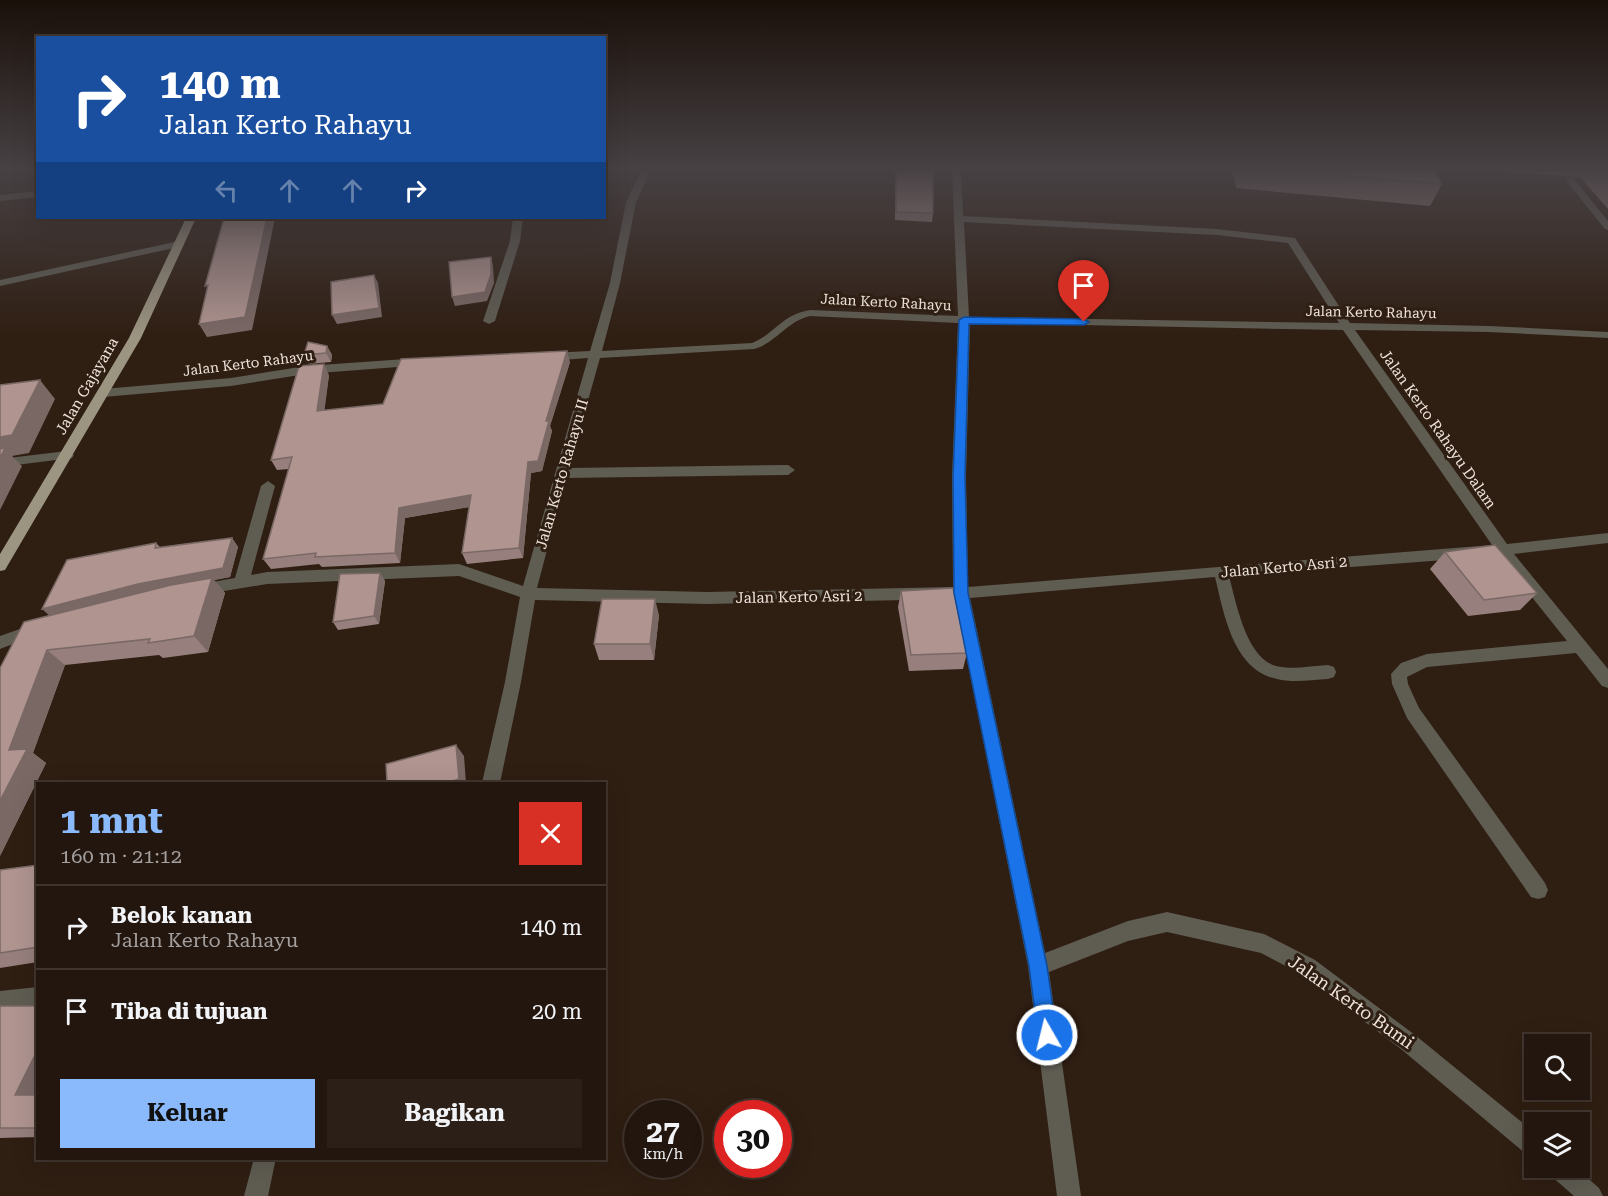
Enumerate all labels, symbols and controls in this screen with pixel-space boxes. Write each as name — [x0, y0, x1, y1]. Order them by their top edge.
text: 140 m — [159, 59, 281, 108]
icon: right — [60, 60, 138, 138]
text: Jalan Kerto Rahayu — [159, 109, 412, 141]
icon: left — [210, 174, 243, 207]
icon: ahead — [273, 174, 306, 207]
icon: ahead — [336, 174, 369, 207]
icon: right — [399, 174, 432, 207]
pin — [1058, 260, 1109, 322]
icon: arrive — [1067, 269, 1100, 302]
street label: Jalan Kerto Rahayu — [820, 291, 952, 313]
street label: Jalan Kerto Rahayu — [1305, 303, 1437, 321]
street label: Jalan Gajayana — [52, 334, 122, 438]
street label: Jalan Kerto Rahayu Dalam — [1376, 346, 1500, 512]
street label: Jalan Kerto Rahayu — [182, 347, 314, 379]
street label: Jalan Kerto Rahayu II — [532, 397, 592, 551]
street label: Jalan Kerto Asri 2 — [1220, 552, 1348, 582]
street label: Jalan Kerto Asri 2 — [735, 587, 863, 607]
text: 1 mnt — [60, 800, 163, 842]
button: close — [519, 802, 582, 865]
text: 160 m · 21:12 — [60, 844, 182, 868]
text: Belok kanan — [111, 903, 252, 928]
icon: right — [60, 911, 93, 944]
text: 140 m — [519, 915, 582, 940]
text: Jalan Kerto Rahayu — [111, 928, 298, 952]
street label: Jalan Kerto Bumi — [1284, 950, 1418, 1053]
icon: arrive — [60, 995, 93, 1028]
text: Tiba di tujuan — [111, 999, 267, 1024]
text: 20 m — [532, 999, 582, 1024]
position arrow — [1015, 1003, 1079, 1067]
map controls — [1524, 1034, 1590, 1178]
button: search — [1524, 1034, 1590, 1100]
button: Keluar — [60, 1079, 315, 1148]
button: Bagikan — [327, 1079, 582, 1148]
speed limit sign: 30 — [714, 1100, 792, 1178]
button: layers — [1524, 1112, 1590, 1178]
text: 27 — [646, 1114, 680, 1149]
text: km/h — [643, 1145, 683, 1163]

